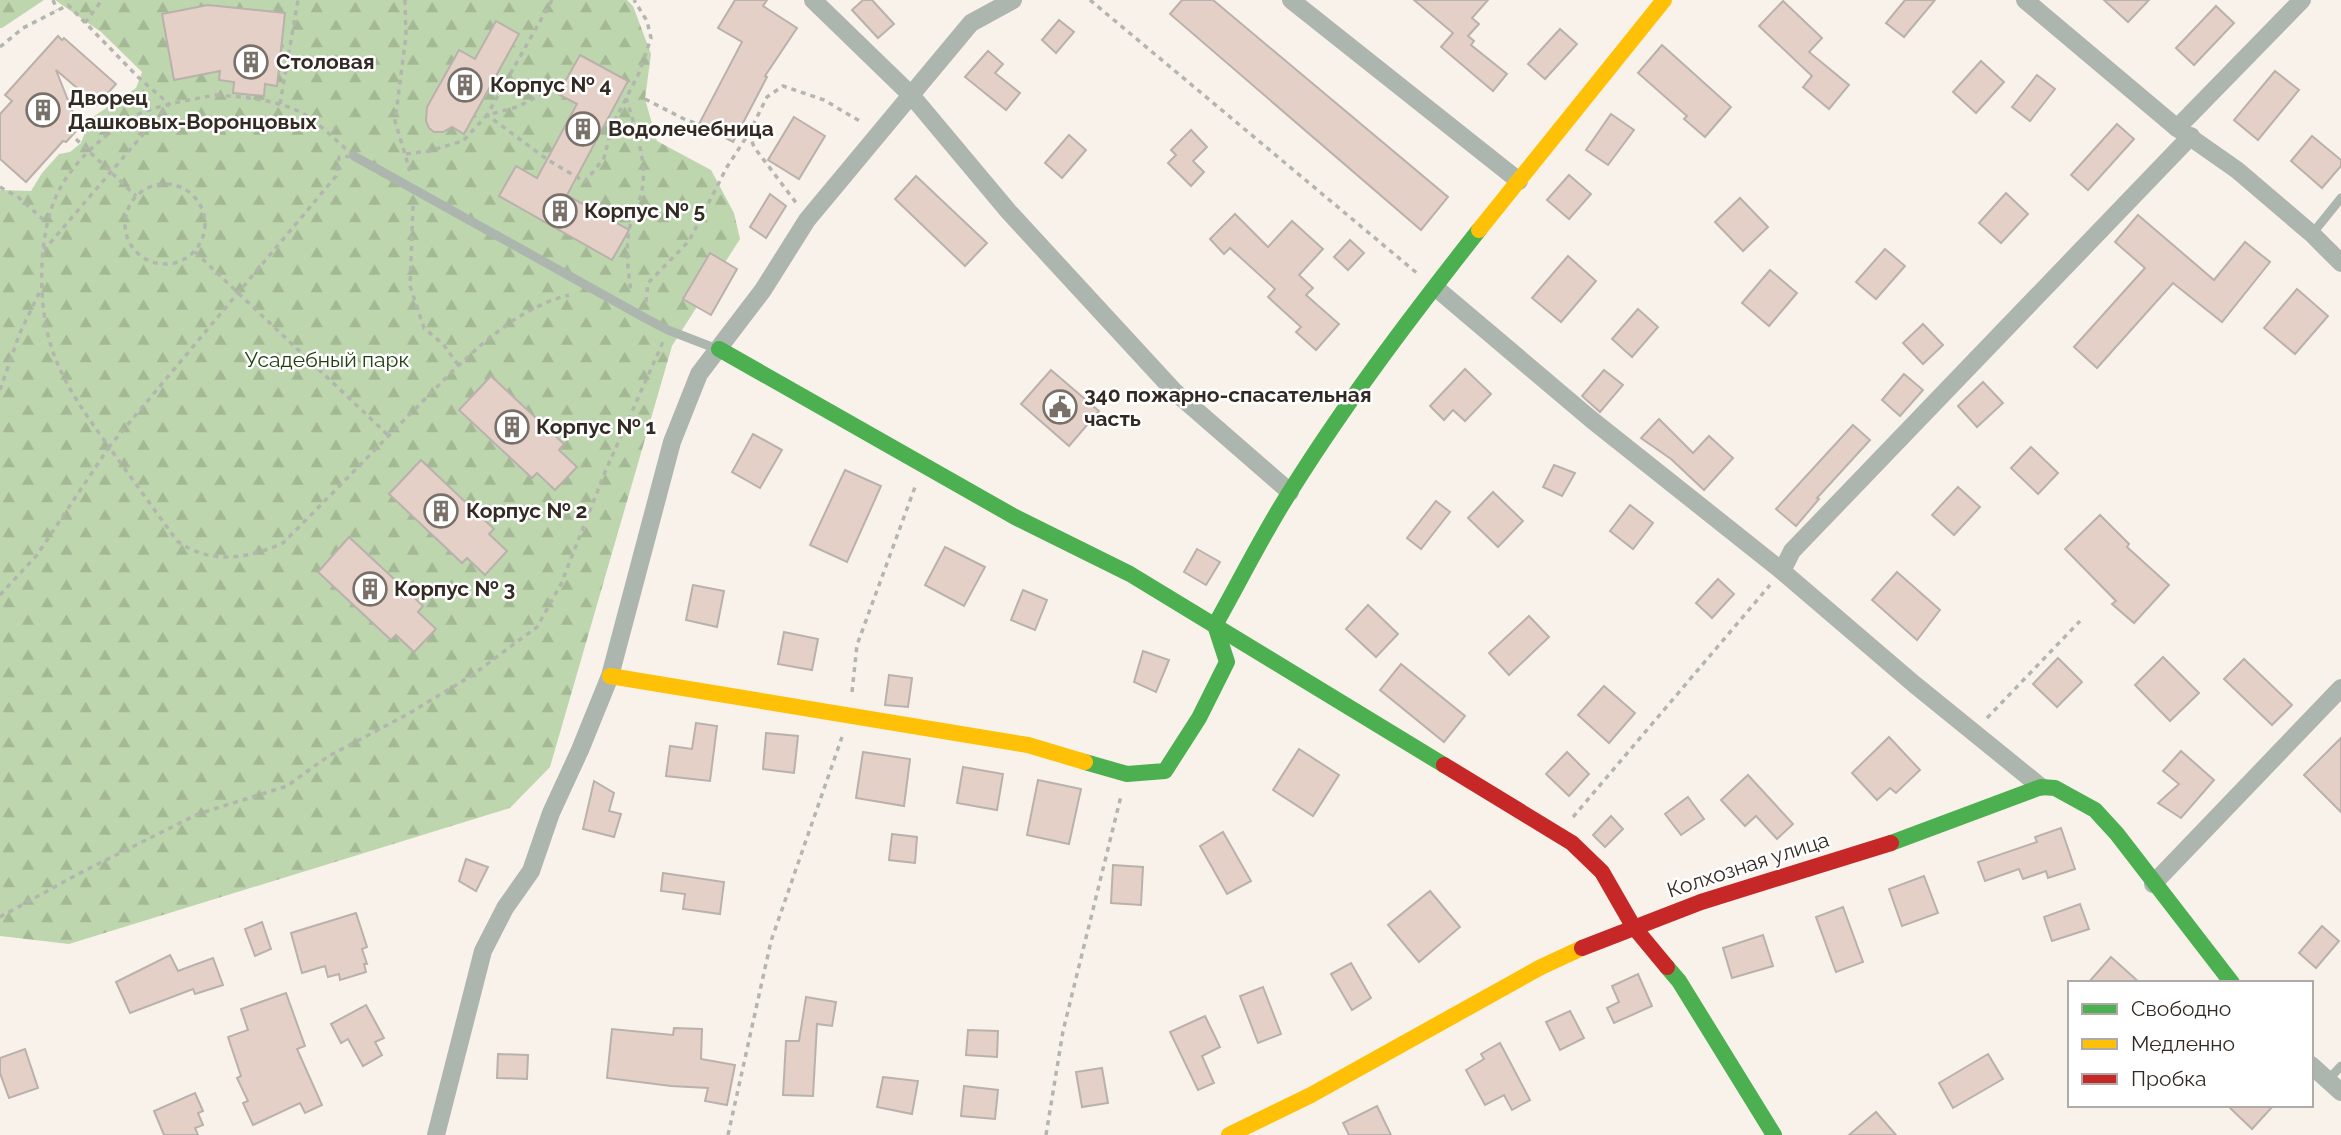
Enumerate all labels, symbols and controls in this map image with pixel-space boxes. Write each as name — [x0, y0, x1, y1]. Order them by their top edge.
building icon: Столовая — [232, 43, 270, 81]
place label: Столовая — [276, 49, 375, 74]
building icon: Корпус № 4 — [446, 66, 484, 104]
place label: Корпус № 4 — [490, 72, 612, 97]
place label: Дворец Дашковых-Воронцовых — [68, 85, 317, 134]
building icon: Дворец Дашковых-Воронцовых — [24, 91, 62, 129]
building icon: Водолечебница — [564, 110, 602, 148]
place label: Водолечебница — [608, 116, 774, 141]
building icon: Корпус № 5 — [541, 192, 579, 230]
place label: Корпус № 5 — [584, 198, 705, 223]
park label: Усадебный парк — [245, 347, 409, 372]
place label: 340 пожарно-спасательная часть — [1084, 382, 1372, 431]
public building icon: 340 пожарно-спасательная часть — [1041, 388, 1079, 426]
building icon: Корпус № 1 — [493, 408, 531, 446]
place label: Корпус № 1 — [536, 414, 656, 439]
building icon: Корпус № 2 — [422, 492, 460, 530]
place label: Корпус № 2 — [466, 498, 587, 523]
building icon: Корпус № 3 — [351, 570, 389, 608]
place label: Корпус № 3 — [394, 576, 515, 601]
street label: Колхозная улица — [1664, 827, 1832, 902]
legend — [2068, 981, 2313, 1107]
text: Свободно — [2131, 996, 2231, 1021]
text: Медленно — [2131, 1031, 2235, 1056]
text: Пробка — [2131, 1066, 2207, 1091]

